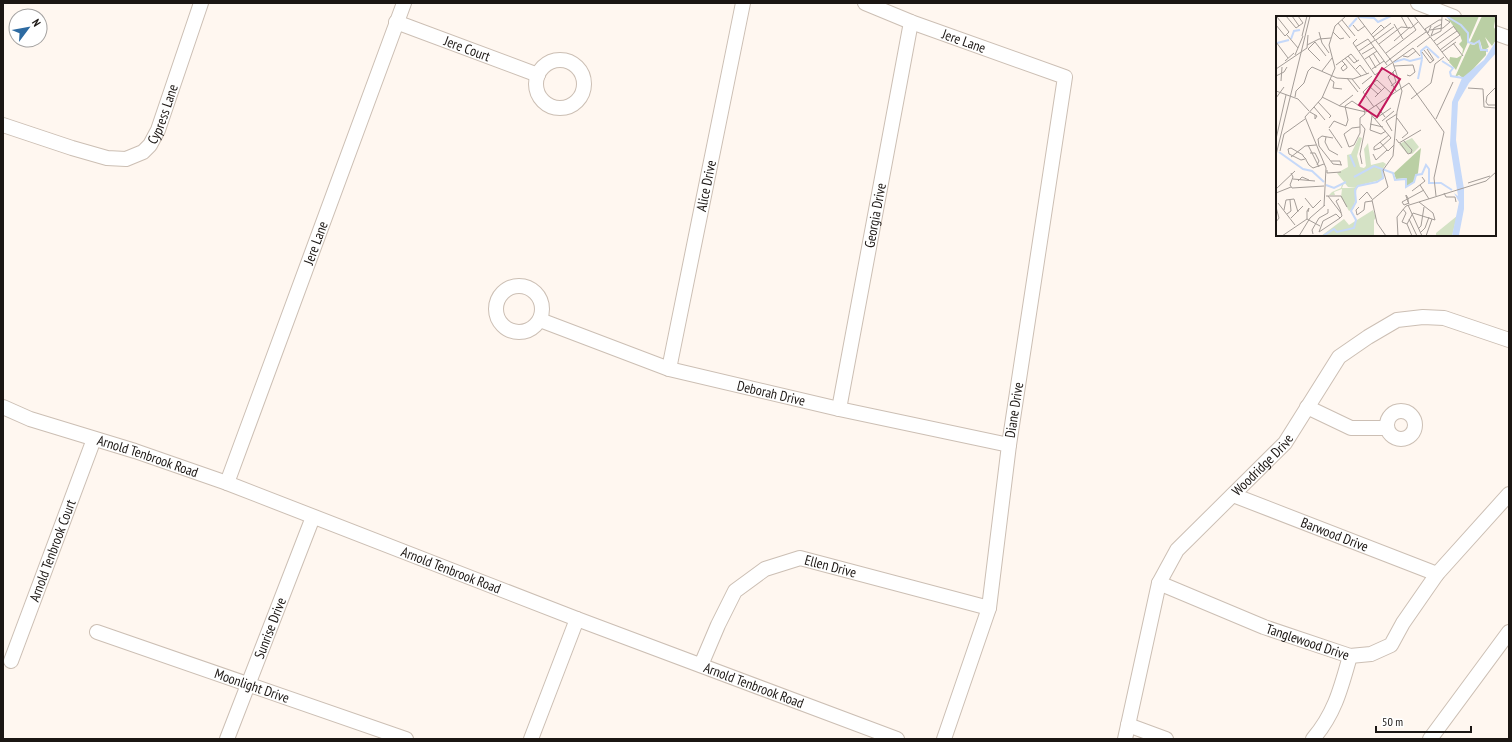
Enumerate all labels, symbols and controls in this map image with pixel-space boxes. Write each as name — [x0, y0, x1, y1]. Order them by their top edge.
north arrow — [8, 8, 48, 48]
text: N — [29, 16, 44, 29]
inset map — [1276, 16, 1496, 236]
street label: Jere Lane — [939, 25, 988, 57]
street label: Jere Court — [441, 31, 493, 65]
street label: Cypress Lane — [143, 82, 182, 147]
street label: Alice Drive — [692, 158, 720, 213]
street label: Georgia Drive — [860, 181, 890, 249]
street label: Jere Lane — [299, 218, 332, 268]
street label: Deborah Drive — [735, 376, 807, 410]
street label: Diane Drive — [1001, 381, 1027, 439]
street label: Arnold Tenbrook Road — [95, 431, 201, 481]
street label: Woodridge Drive — [1228, 431, 1297, 500]
street label: Arnold Tenbrook Court — [25, 497, 80, 604]
street label: Barwood Drive — [1298, 513, 1371, 556]
street label: Arnold Tenbrook Road — [399, 543, 503, 598]
street label: Ellen Drive — [803, 551, 859, 582]
street label: Sunrise Drive — [250, 595, 290, 661]
street label: Tanglewood Drive — [1264, 619, 1352, 664]
street label: Arnold Tenbrook Road — [701, 658, 806, 712]
street label: Moonlight Drive — [212, 664, 292, 707]
scale bar — [1376, 708, 1471, 734]
text: 50 m — [1382, 714, 1403, 729]

